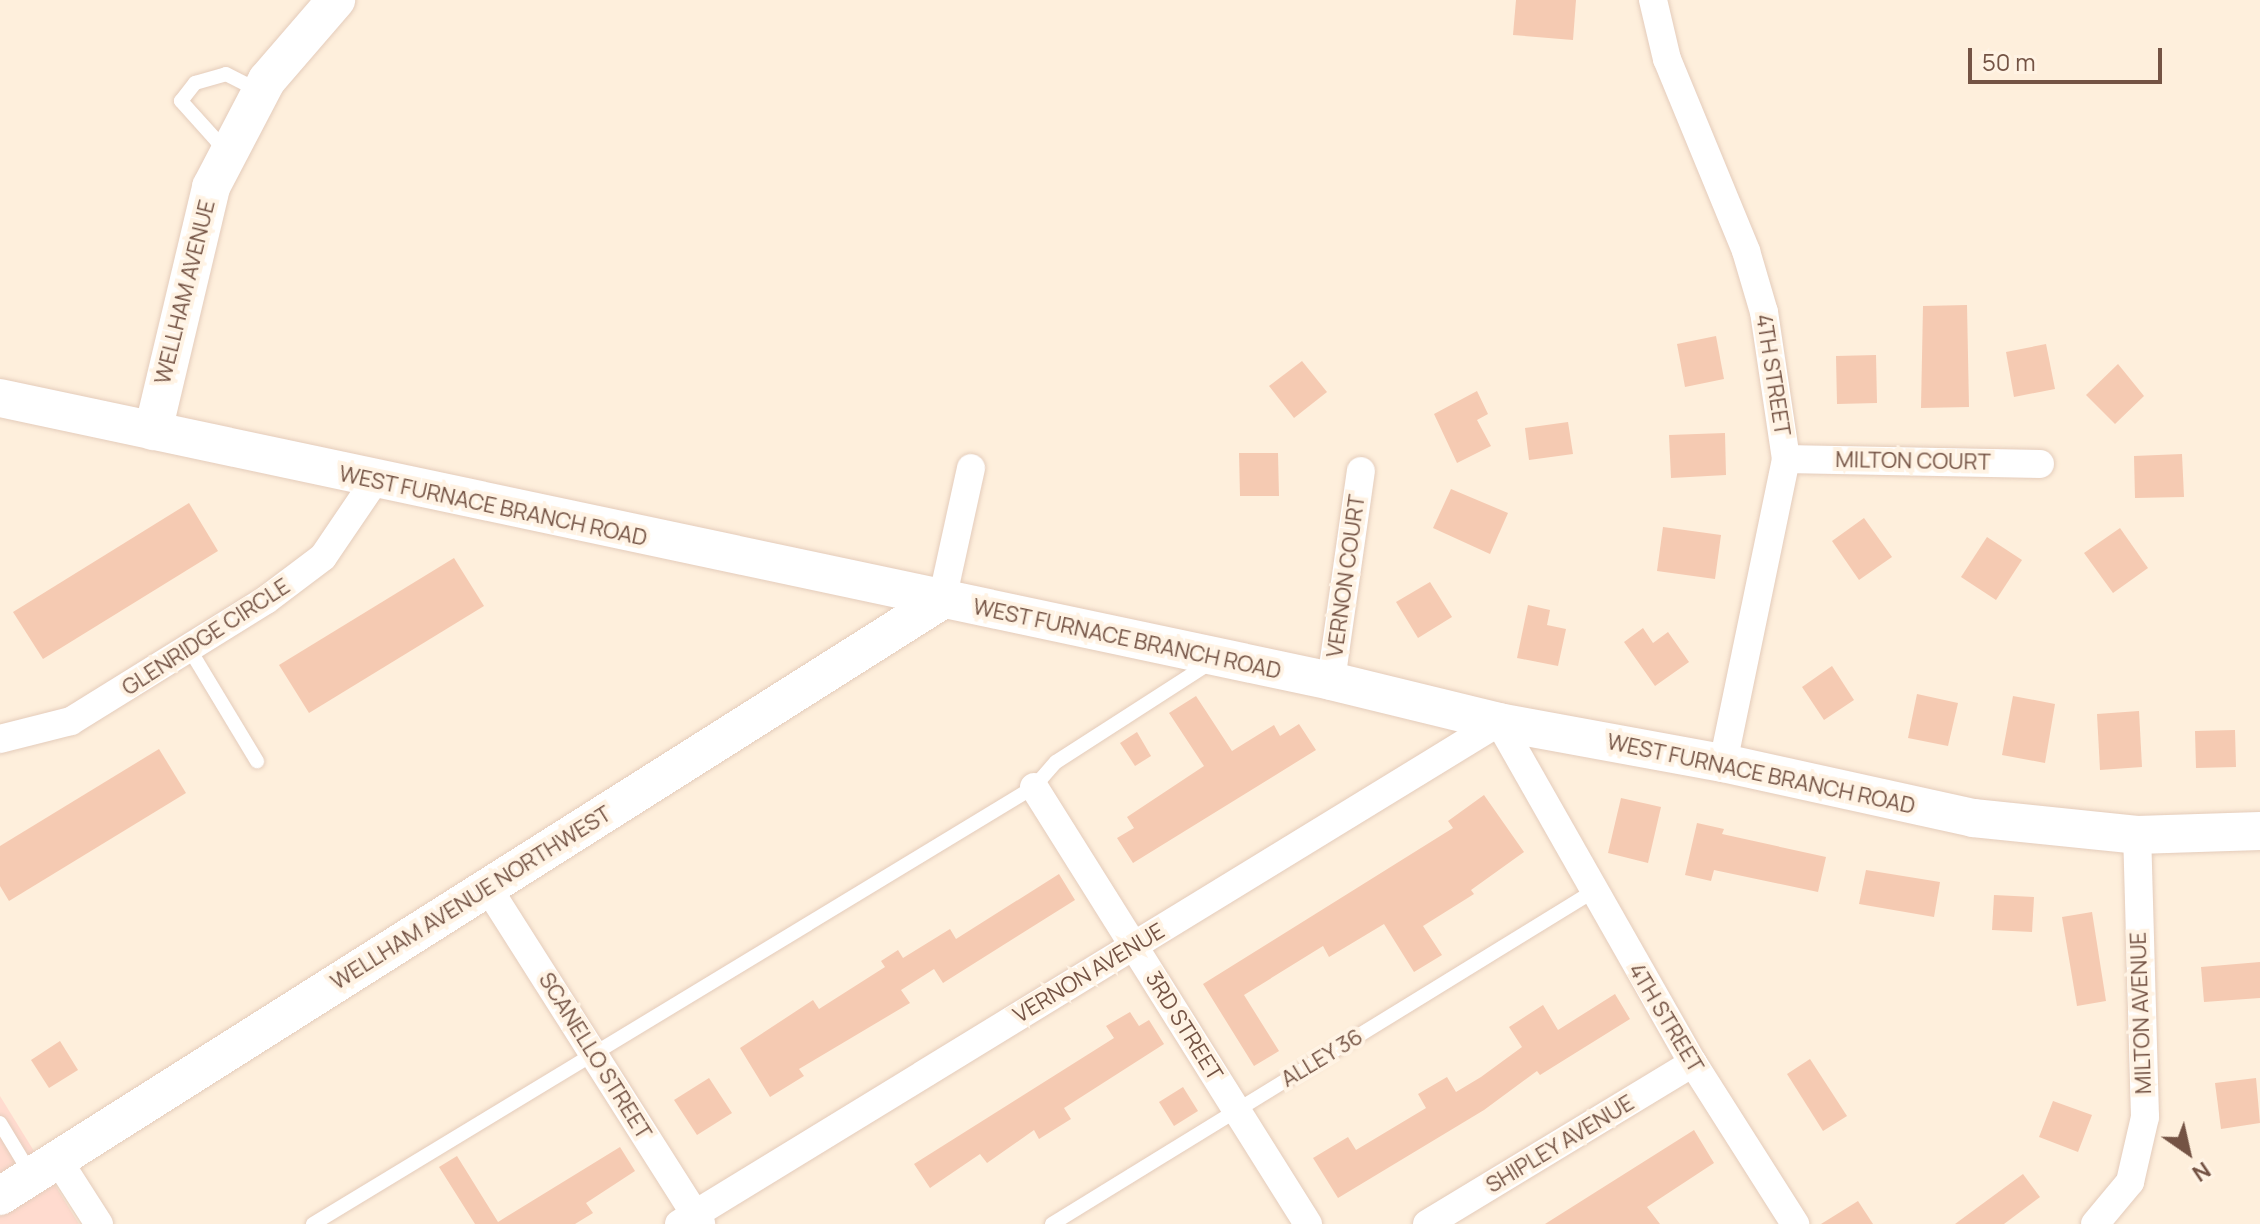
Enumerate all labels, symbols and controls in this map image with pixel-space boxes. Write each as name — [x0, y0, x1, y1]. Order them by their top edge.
scale bar — [1972, 32, 2166, 82]
text: 50 m — [1982, 45, 2036, 78]
street label: WELLHAM AVENUE — [149, 197, 221, 387]
street label: 4TH STREET — [1750, 312, 1796, 438]
street label: MILTON COURT — [1835, 446, 1991, 476]
street label: WEST FURNACE BRANCH ROAD — [336, 460, 650, 552]
street label: VERNON COURT — [1322, 493, 1370, 659]
street label: GLENRIDGE CIRCLE — [117, 573, 295, 701]
street label: WEST FURNACE BRANCH ROAD — [970, 593, 1284, 685]
street label: WEST FURNACE BRANCH ROAD — [1604, 728, 1918, 820]
street label: WELLHAM AVENUE NORTHWEST — [326, 801, 616, 995]
street label: VERNON AVENUE — [1009, 918, 1169, 1028]
street label: MILTON AVENUE — [2125, 931, 2157, 1095]
street label: 4TH STREET — [1623, 958, 1709, 1078]
street label: 3RD STREET — [1140, 966, 1228, 1086]
street label: SCANELLO STREET — [533, 968, 657, 1144]
street label: ALLEY 36 — [1276, 1023, 1368, 1093]
street label: SHIPLEY AVENUE — [1481, 1089, 1639, 1199]
north arrow — [2148, 1112, 2228, 1192]
text: N — [2186, 1155, 2216, 1189]

